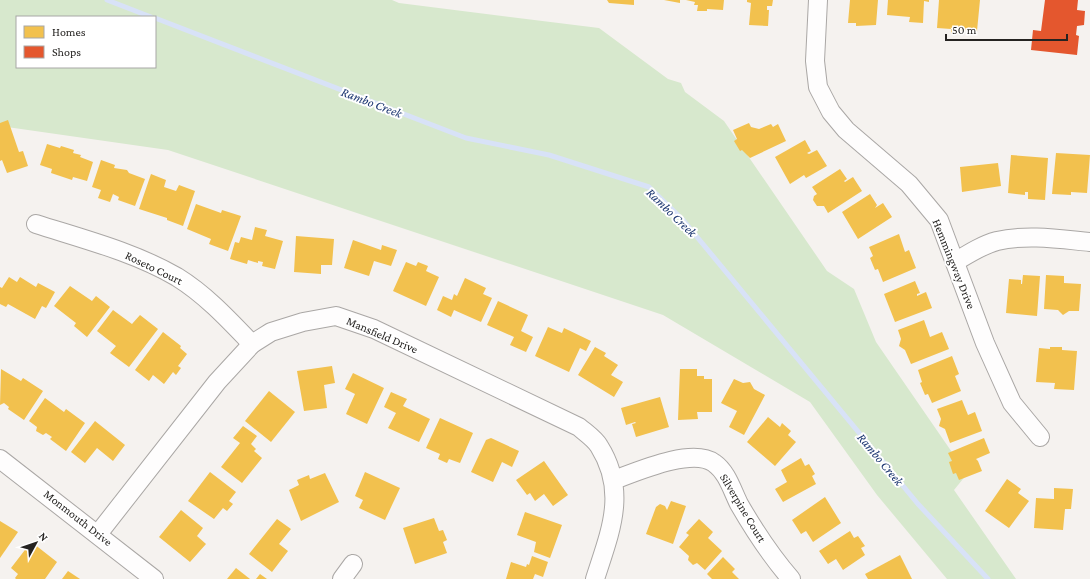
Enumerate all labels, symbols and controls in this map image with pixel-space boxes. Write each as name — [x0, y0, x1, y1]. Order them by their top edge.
legend — [16, 16, 156, 68]
scale bar — [946, 16, 1067, 42]
text: 50 m — [952, 23, 977, 37]
text: Homes — [52, 25, 86, 39]
text: Shops — [52, 45, 81, 59]
water label: Rambo Creek — [339, 84, 406, 121]
water label: Rambo Creek — [643, 185, 701, 241]
street label: Hemmingway Drive — [930, 217, 978, 311]
street label: Roseto Court — [123, 248, 186, 288]
street label: Mansfield Drive — [344, 314, 420, 356]
water label: Rambo Creek — [854, 430, 908, 490]
street label: Silverpine Court — [717, 471, 770, 546]
street label: Monmouth Drive — [41, 487, 115, 549]
north arrow — [16, 523, 56, 563]
text: N — [37, 530, 51, 544]

